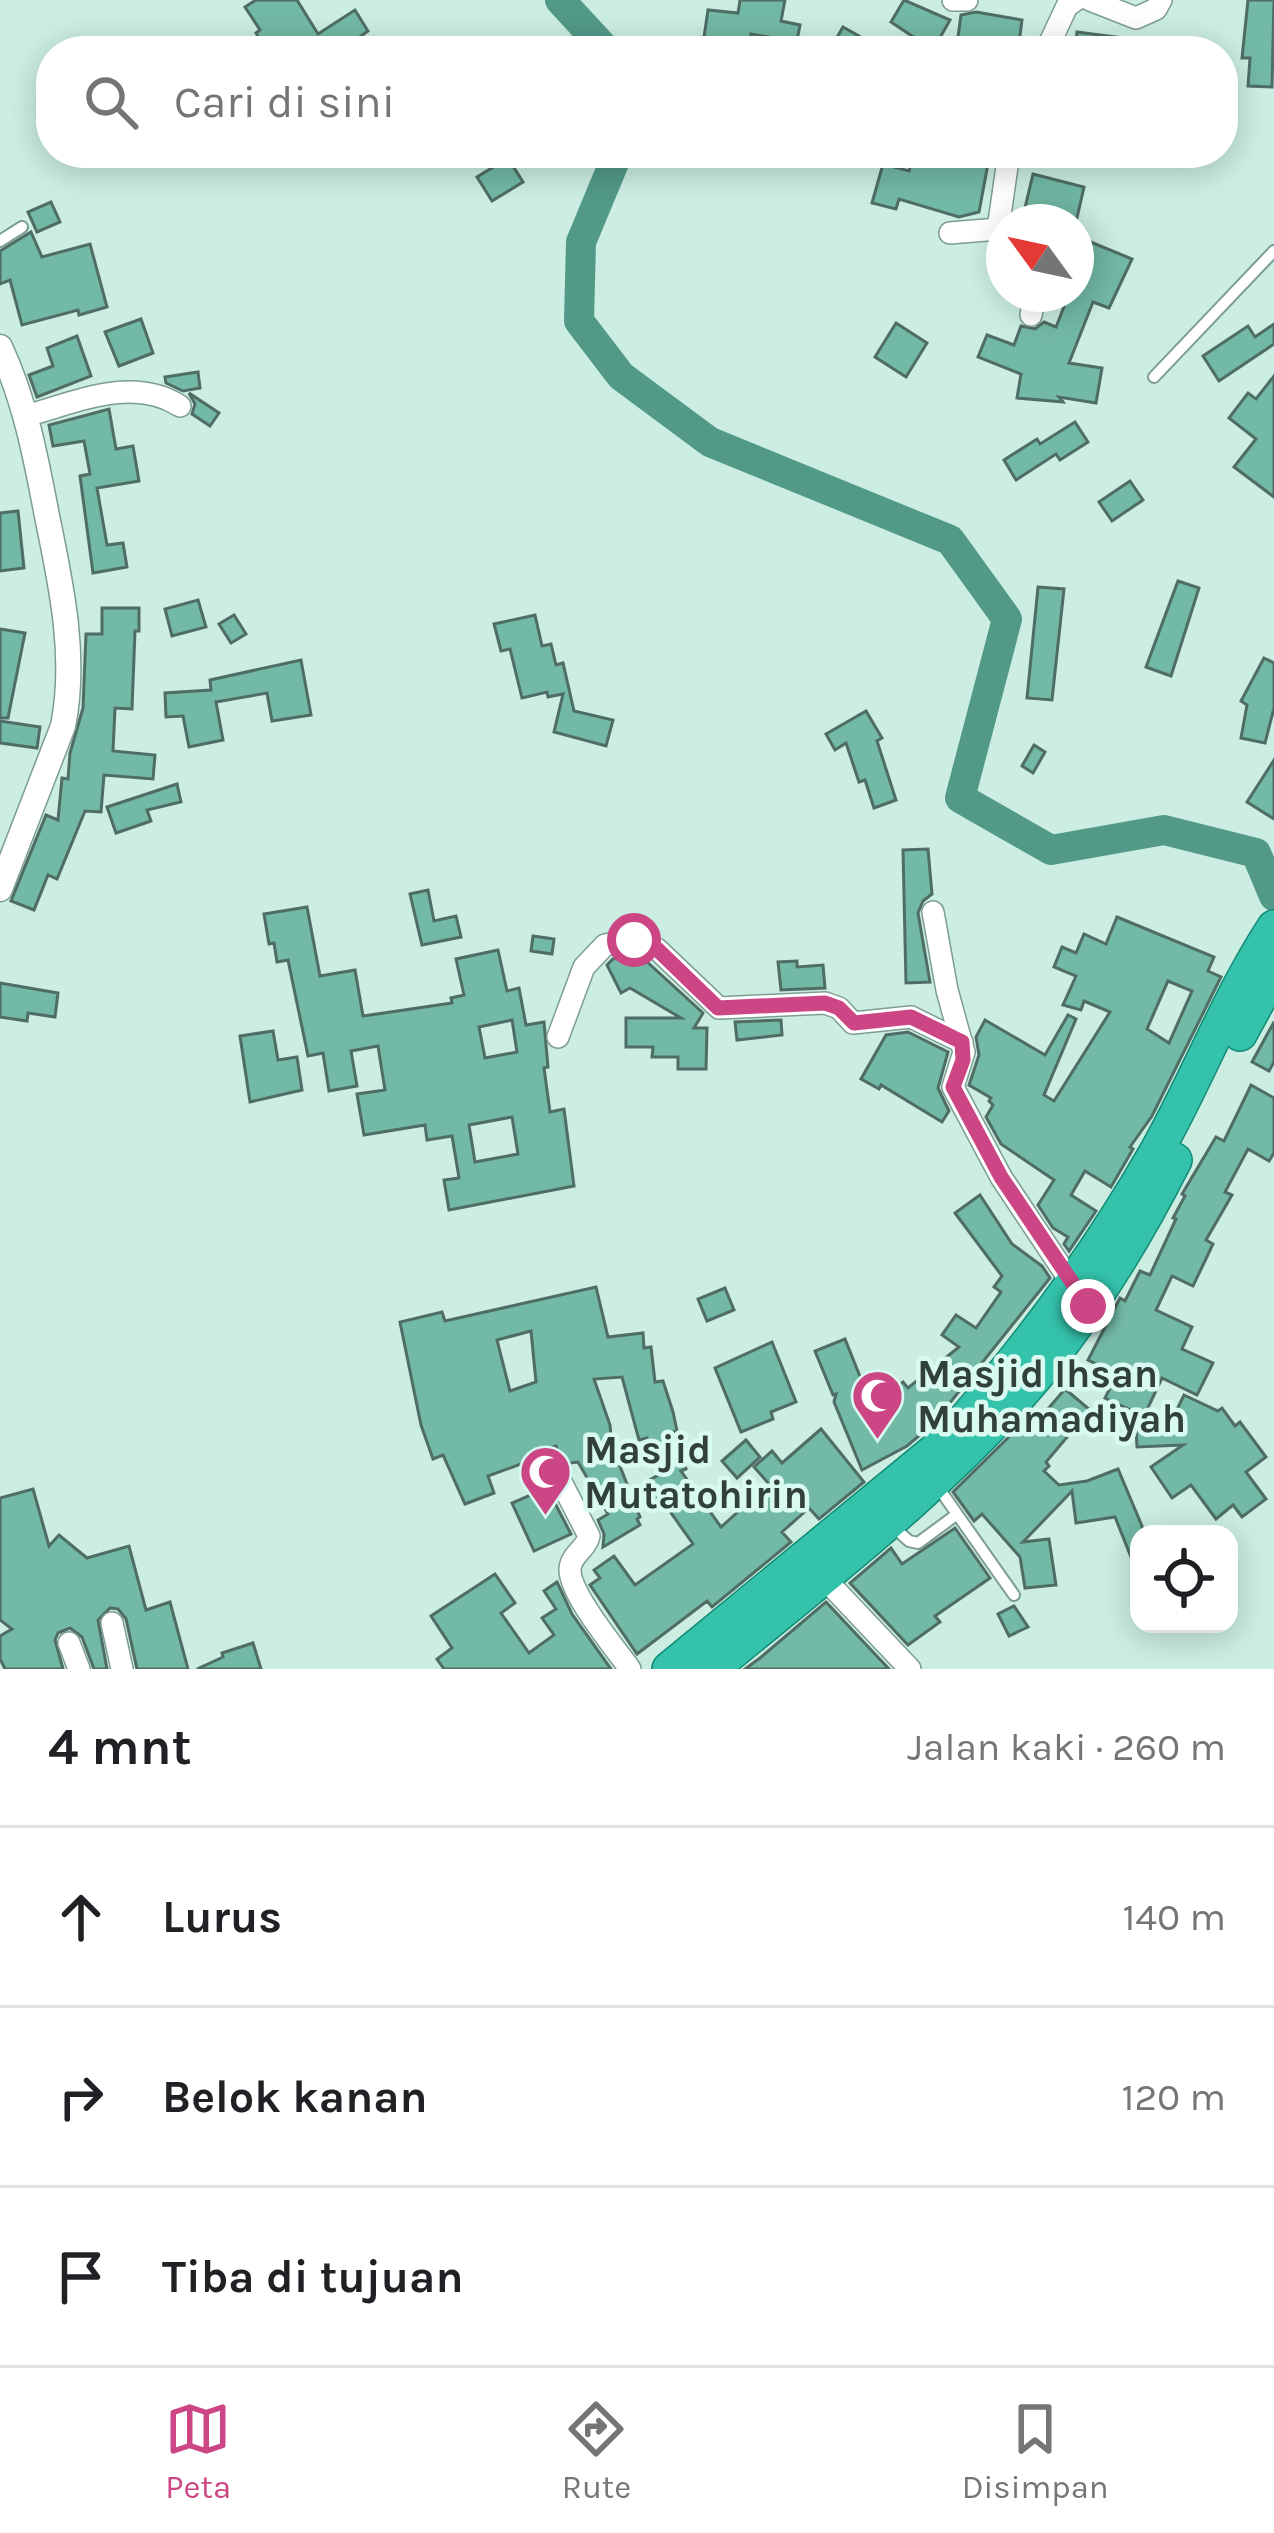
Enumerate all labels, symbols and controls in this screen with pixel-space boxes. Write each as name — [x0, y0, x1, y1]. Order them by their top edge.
search box — [36, 36, 1238, 168]
icon: search — [78, 69, 144, 135]
text: Cari di sini — [174, 76, 395, 128]
north arrow — [986, 204, 1094, 312]
route start — [607, 913, 661, 967]
route end — [1061, 1279, 1115, 1333]
place label: Masjid Ihsan Muhamadiyah — [917, 1351, 1186, 1442]
mosque icon: Masjid Ihsan Muhamadiyah — [850, 1367, 906, 1441]
place label: Masjid Mutatohirin — [584, 1427, 808, 1518]
mosque icon: Masjid Mutatohirin — [517, 1443, 573, 1517]
map controls — [1130, 1525, 1238, 1633]
button: locate — [1130, 1525, 1238, 1633]
text: 4 mnt — [48, 1717, 192, 1777]
text: Jalan kaki · 260 m — [907, 1724, 1226, 1770]
icon: ahead — [48, 1884, 114, 1950]
text: Lurus — [162, 1891, 282, 1943]
text: 140 m — [1122, 1894, 1226, 1940]
icon: right — [48, 2064, 114, 2130]
text: Belok kanan — [162, 2071, 428, 2123]
text: 120 m — [1122, 2074, 1226, 2120]
icon: arrive — [48, 2244, 114, 2310]
text: Tiba di tujuan — [162, 2251, 463, 2303]
tab: Peta — [165, 2396, 231, 2506]
tab: Rute — [562, 2396, 631, 2506]
tab: Disimpan — [962, 2396, 1109, 2506]

